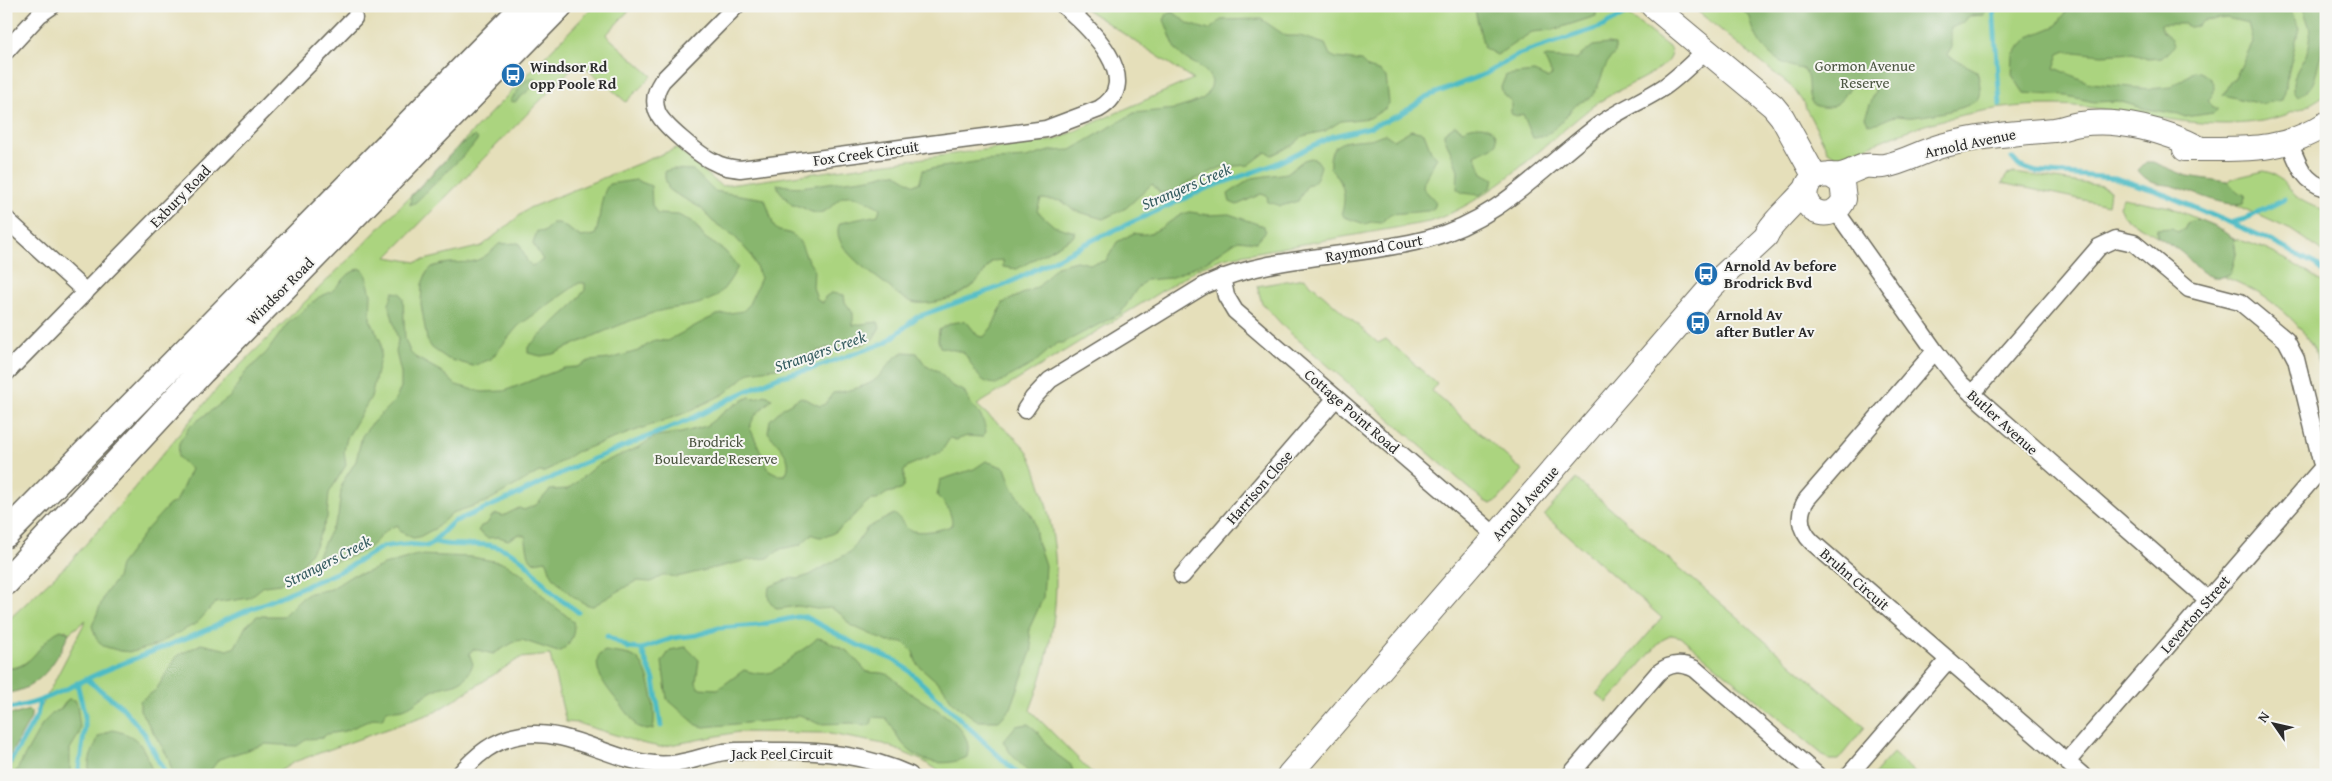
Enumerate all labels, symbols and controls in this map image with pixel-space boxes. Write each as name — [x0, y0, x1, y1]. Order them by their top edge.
park label: Gormon Avenue Reserve — [1815, 55, 1915, 93]
place label: Windsor Rd opp Poole Rd — [530, 56, 617, 94]
bus stop icon: Windsor Rd opp Poole Rd — [500, 62, 526, 88]
street label: Arnold Avenue — [1922, 123, 2018, 163]
street label: Fox Creek Circuit — [812, 135, 921, 171]
water label: Strangers Creek — [1137, 156, 1235, 216]
street label: Exbury Road — [145, 160, 215, 232]
street label: Raymond Court — [1324, 229, 1425, 267]
street label: Windsor Road — [242, 253, 318, 329]
place label: Arnold Av before Brodrick Bvd — [1724, 255, 1837, 293]
bus stop icon: Arnold Av before Brodrick Bvd — [1693, 261, 1719, 287]
place label: Arnold Av after Butler Av — [1716, 304, 1815, 342]
bus stop icon: Arnold Av after Butler Av — [1685, 310, 1711, 336]
water label: Strangers Creek — [771, 324, 870, 378]
street label: Cottage Point Road — [1300, 364, 1404, 458]
street label: Butler Avenue — [1963, 385, 2043, 459]
park label: Brodrick Boulevarde Reserve — [654, 431, 778, 469]
street label: Harrison Close — [1221, 445, 1297, 529]
street label: Arnold Avenue — [1487, 461, 1563, 545]
water label: Strangers Creek — [279, 528, 376, 593]
street label: Bruhn Circuit — [1816, 543, 1895, 615]
street label: Leverton Street — [2155, 570, 2235, 658]
north arrow — [2250, 698, 2300, 748]
text: N — [2252, 707, 2274, 726]
street label: Jack Peel Circuit — [729, 743, 833, 764]

